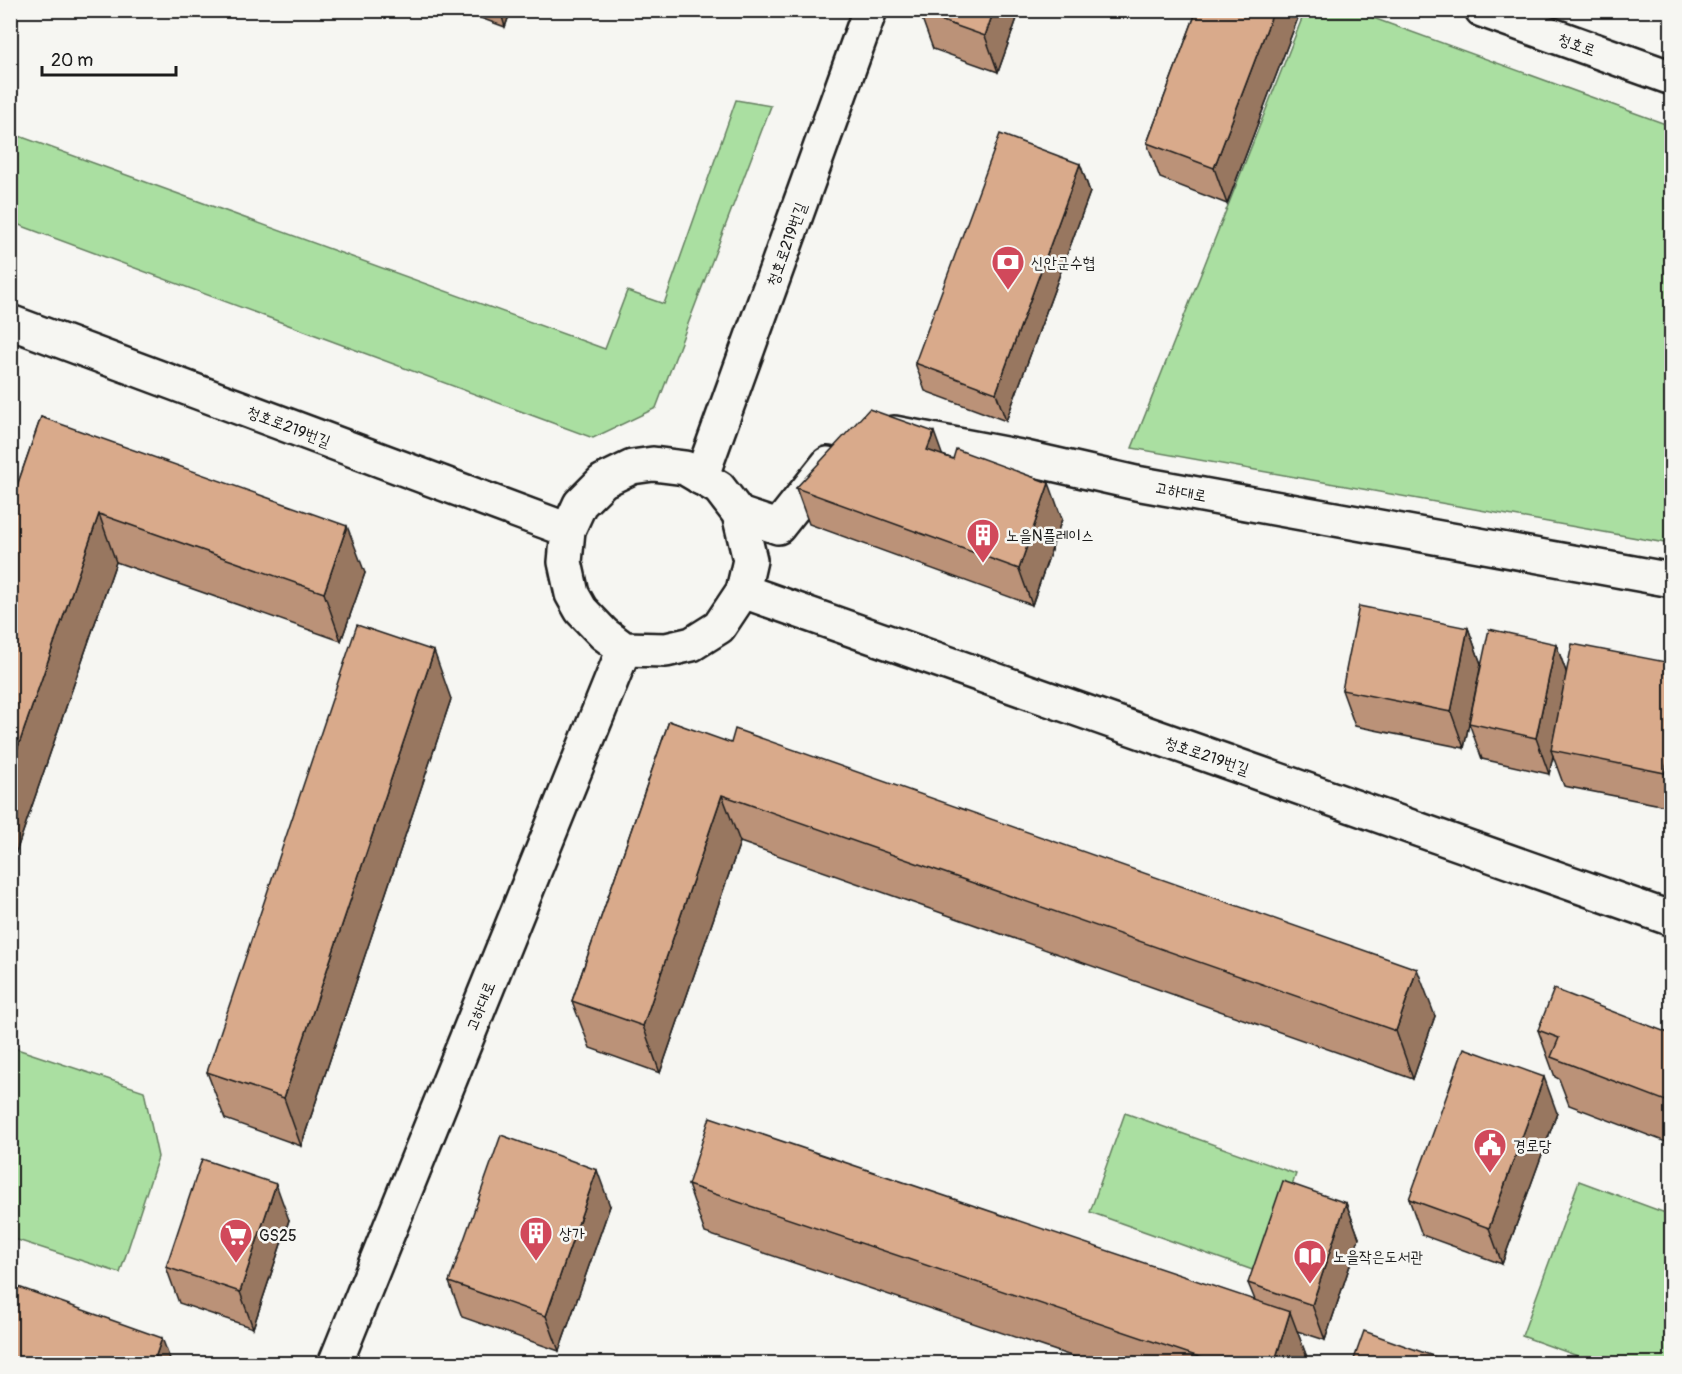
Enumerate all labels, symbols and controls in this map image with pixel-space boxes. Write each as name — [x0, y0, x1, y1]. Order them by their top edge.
street label: 청호로 — [1555, 29, 1598, 61]
scale bar — [42, 39, 176, 77]
text: 20 m — [51, 49, 93, 72]
street label: 청호로219번길 — [763, 200, 811, 289]
bank icon: 신안군수협 — [990, 244, 1026, 291]
place label: 신안군수협 — [1031, 253, 1095, 273]
street label: 청호로219번길 — [244, 402, 333, 452]
street label: 고하대로 — [1154, 478, 1208, 506]
building icon: 노을N플레이스 — [965, 517, 1001, 564]
place label: 노을N플레이스 — [1006, 526, 1094, 546]
street label: 청호로219번길 — [1162, 732, 1252, 780]
street label: 고하대로 — [462, 979, 500, 1034]
public building icon: 경로당 — [1472, 1127, 1508, 1174]
place label: 경로당 — [1513, 1136, 1552, 1156]
building icon: 상가 — [518, 1215, 554, 1262]
supermarket icon: GS25 — [218, 1217, 254, 1264]
place label: 상가 — [559, 1224, 585, 1244]
place label: GS25 — [259, 1226, 297, 1246]
library icon: 노을작은도서관 — [1292, 1238, 1328, 1285]
place label: 노을작은도서관 — [1333, 1247, 1423, 1267]

